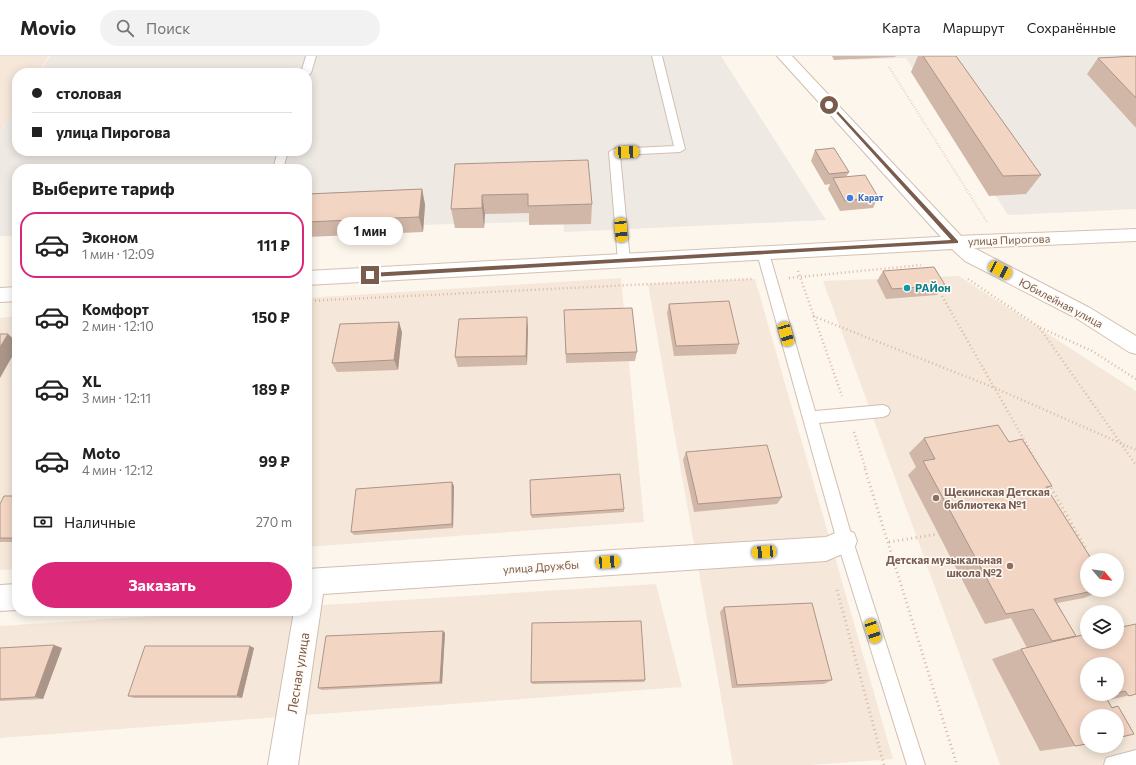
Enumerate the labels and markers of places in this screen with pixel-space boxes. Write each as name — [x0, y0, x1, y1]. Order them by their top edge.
place label: Карат — [858, 192, 884, 203]
marker: Карат — [845, 193, 855, 203]
place label: РАЙон — [915, 281, 951, 294]
marker: РАЙон — [902, 283, 912, 293]
place label: Щекинская Детская библиотека №1 — [944, 485, 1050, 511]
marker: Щекинская Детская библиотека №1 — [931, 493, 941, 503]
place label: Детская музыкальная школа №2 — [886, 553, 1002, 579]
marker: Детская музыкальная школа №2 — [1005, 561, 1015, 571]

